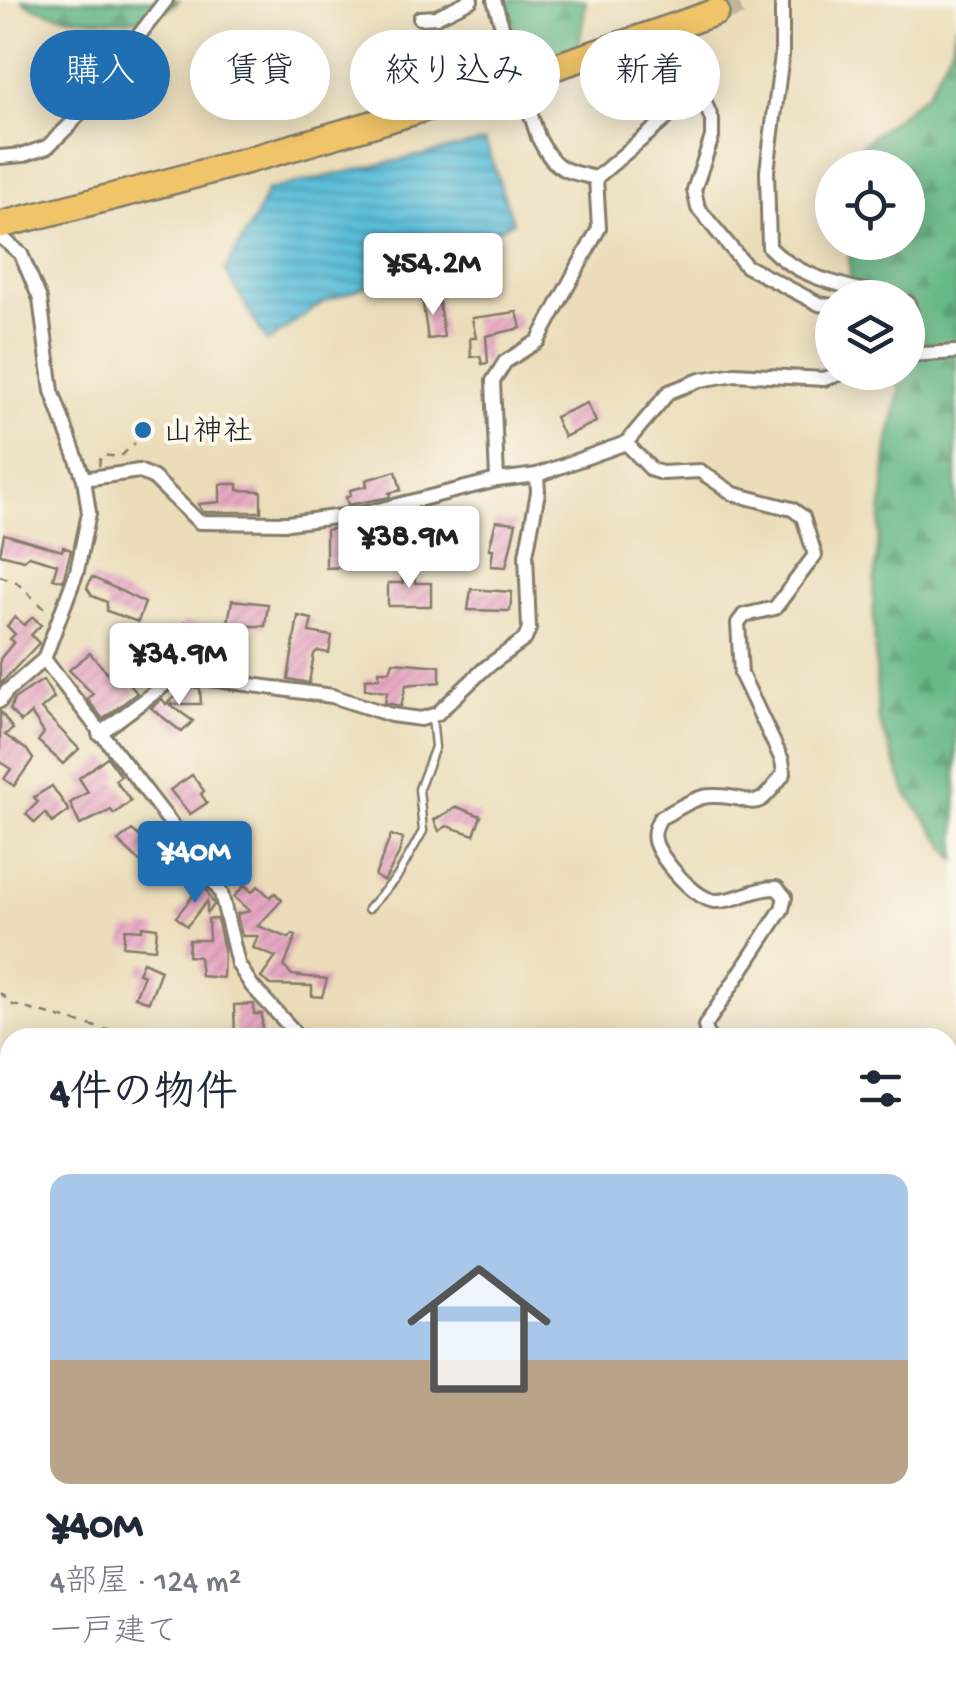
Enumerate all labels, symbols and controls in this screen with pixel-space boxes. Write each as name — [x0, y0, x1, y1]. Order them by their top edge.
chip: 購入 — [30, 30, 170, 120]
chip: 賃貸 — [190, 30, 330, 120]
chip: 絞り込み — [350, 30, 560, 120]
chip: 新着 — [580, 30, 720, 120]
map controls — [815, 150, 925, 390]
button: locate — [815, 150, 925, 260]
pin: ¥54.2M — [352, 233, 514, 318]
text: ¥54.2M — [386, 246, 480, 284]
button: layers — [815, 280, 925, 390]
place label: 山神社 — [163, 415, 253, 452]
marker: 山神社 — [132, 419, 154, 441]
pin: ¥38.9M — [328, 506, 490, 591]
text: ¥38.9M — [360, 519, 458, 557]
pin: ¥34.9M — [98, 623, 260, 708]
text: ¥34.9M — [132, 636, 226, 674]
pin: ¥40M — [136, 821, 254, 906]
text: ¥40M — [160, 834, 230, 872]
icon: filters — [853, 1061, 908, 1116]
text: 4件の物件 — [50, 1072, 238, 1121]
icon: home — [389, 1239, 569, 1419]
text: ¥40M — [50, 1504, 142, 1553]
text: 4部屋 · 124 m² — [50, 1565, 241, 1603]
text: 一戸建て — [50, 1615, 178, 1653]

